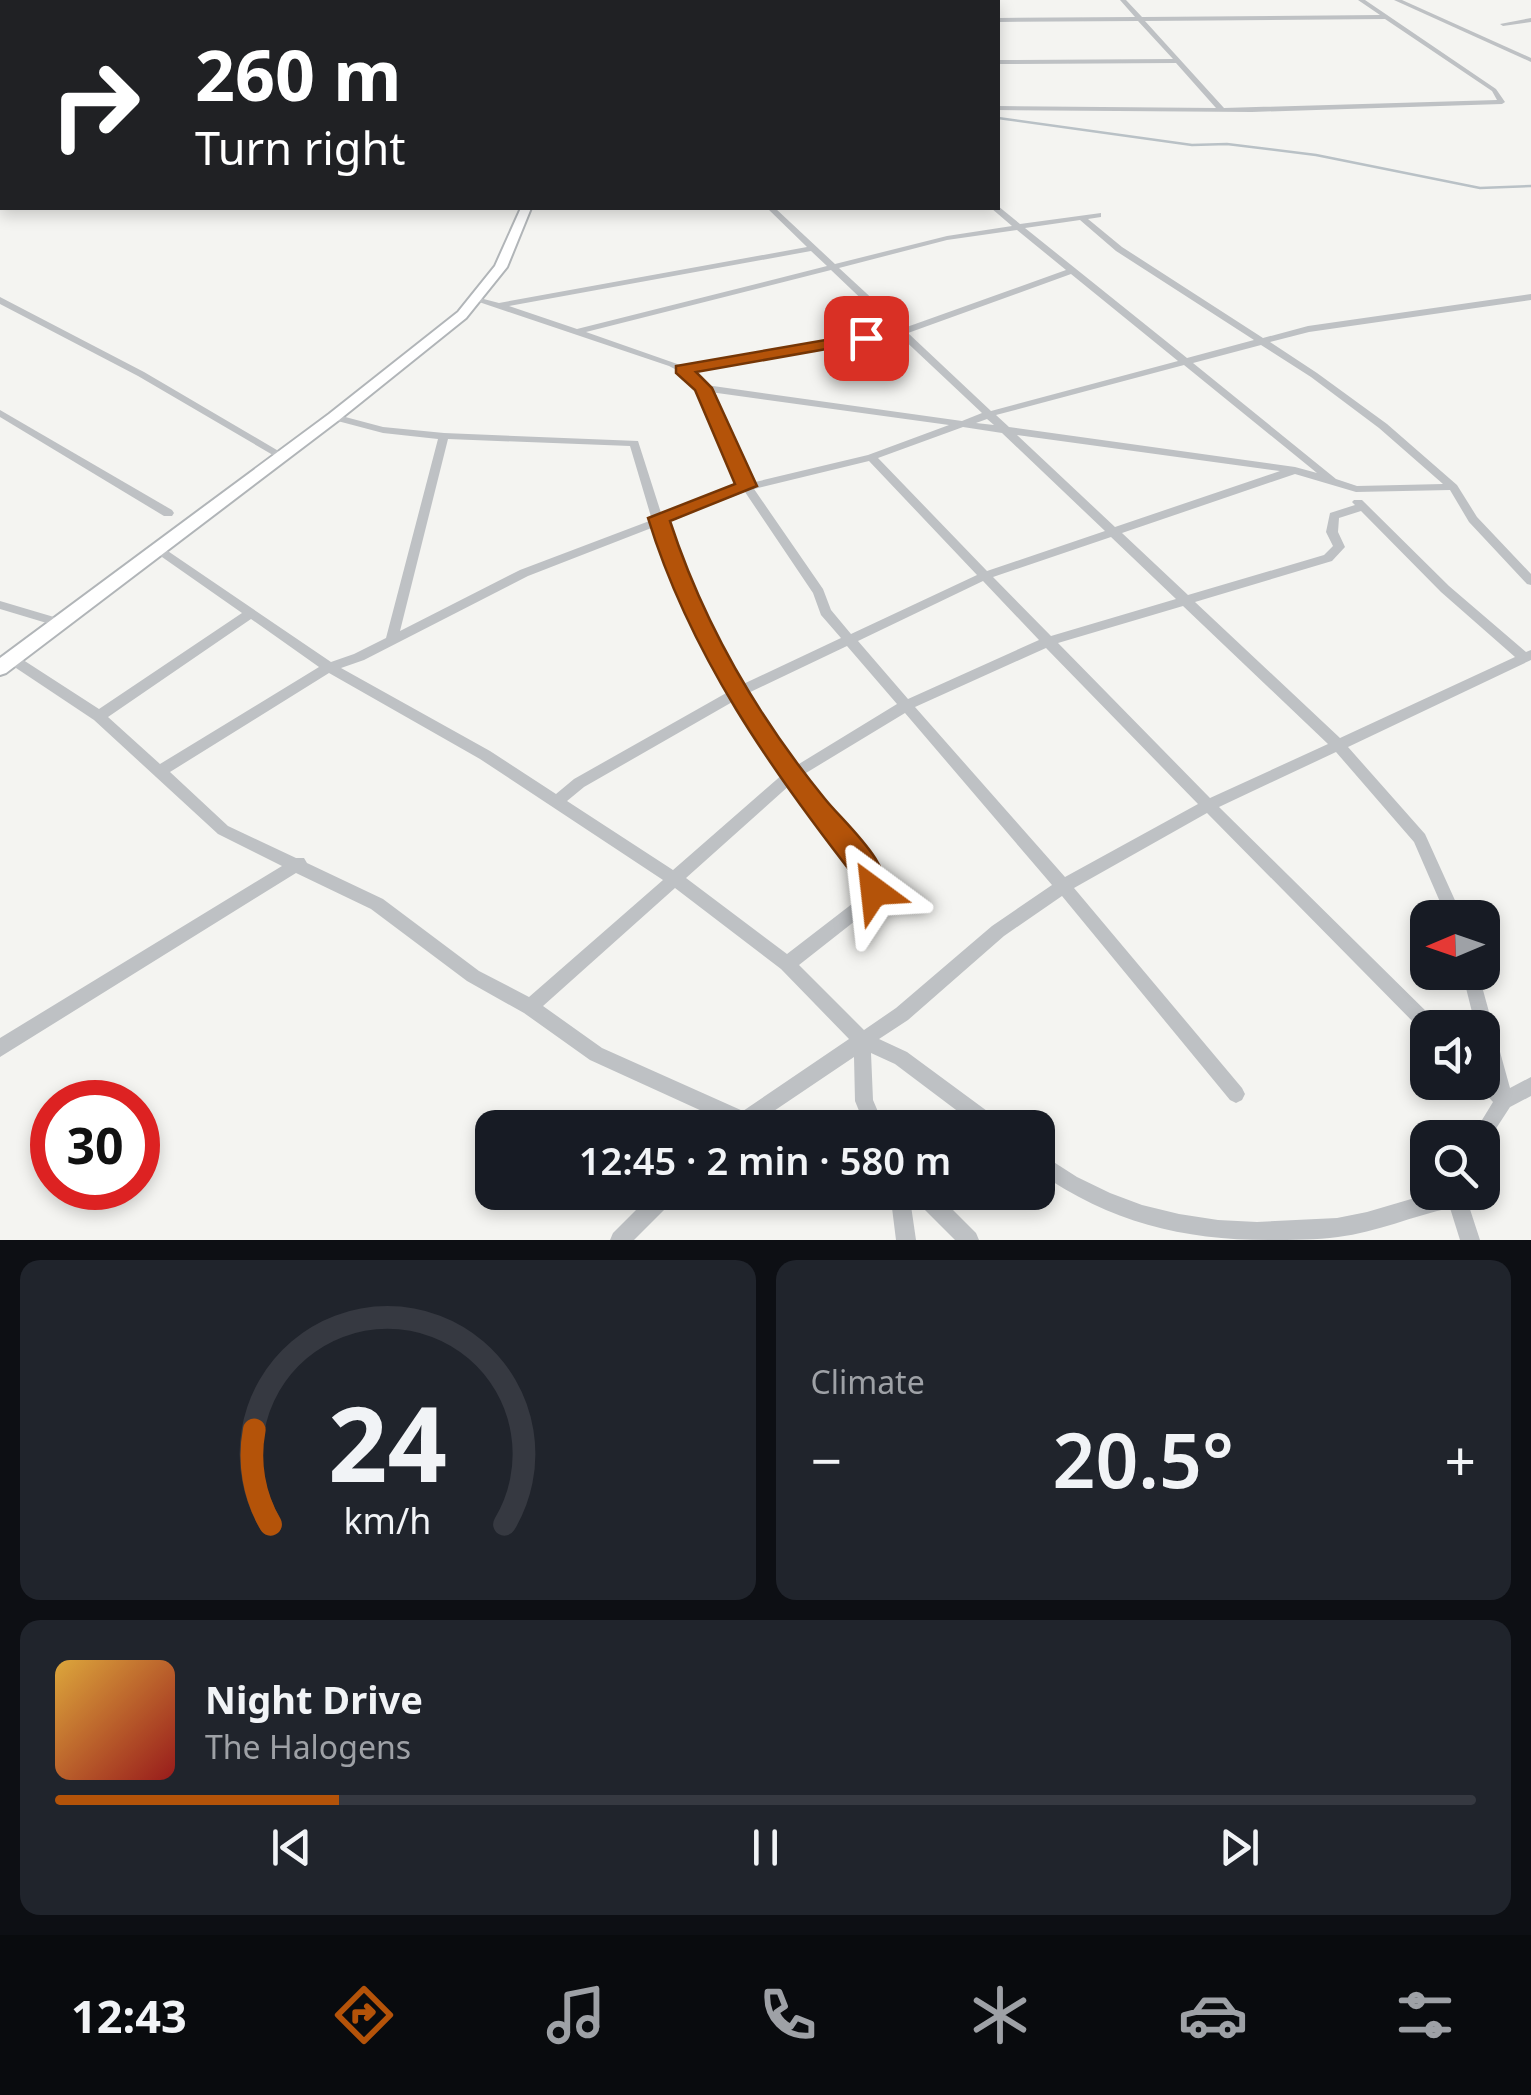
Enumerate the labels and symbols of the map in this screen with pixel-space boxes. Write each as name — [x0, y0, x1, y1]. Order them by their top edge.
pin — [824, 296, 909, 381]
position arrow — [822, 839, 926, 943]
north arrow — [1410, 900, 1500, 990]
speed limit sign: 30 — [30, 1080, 160, 1210]

